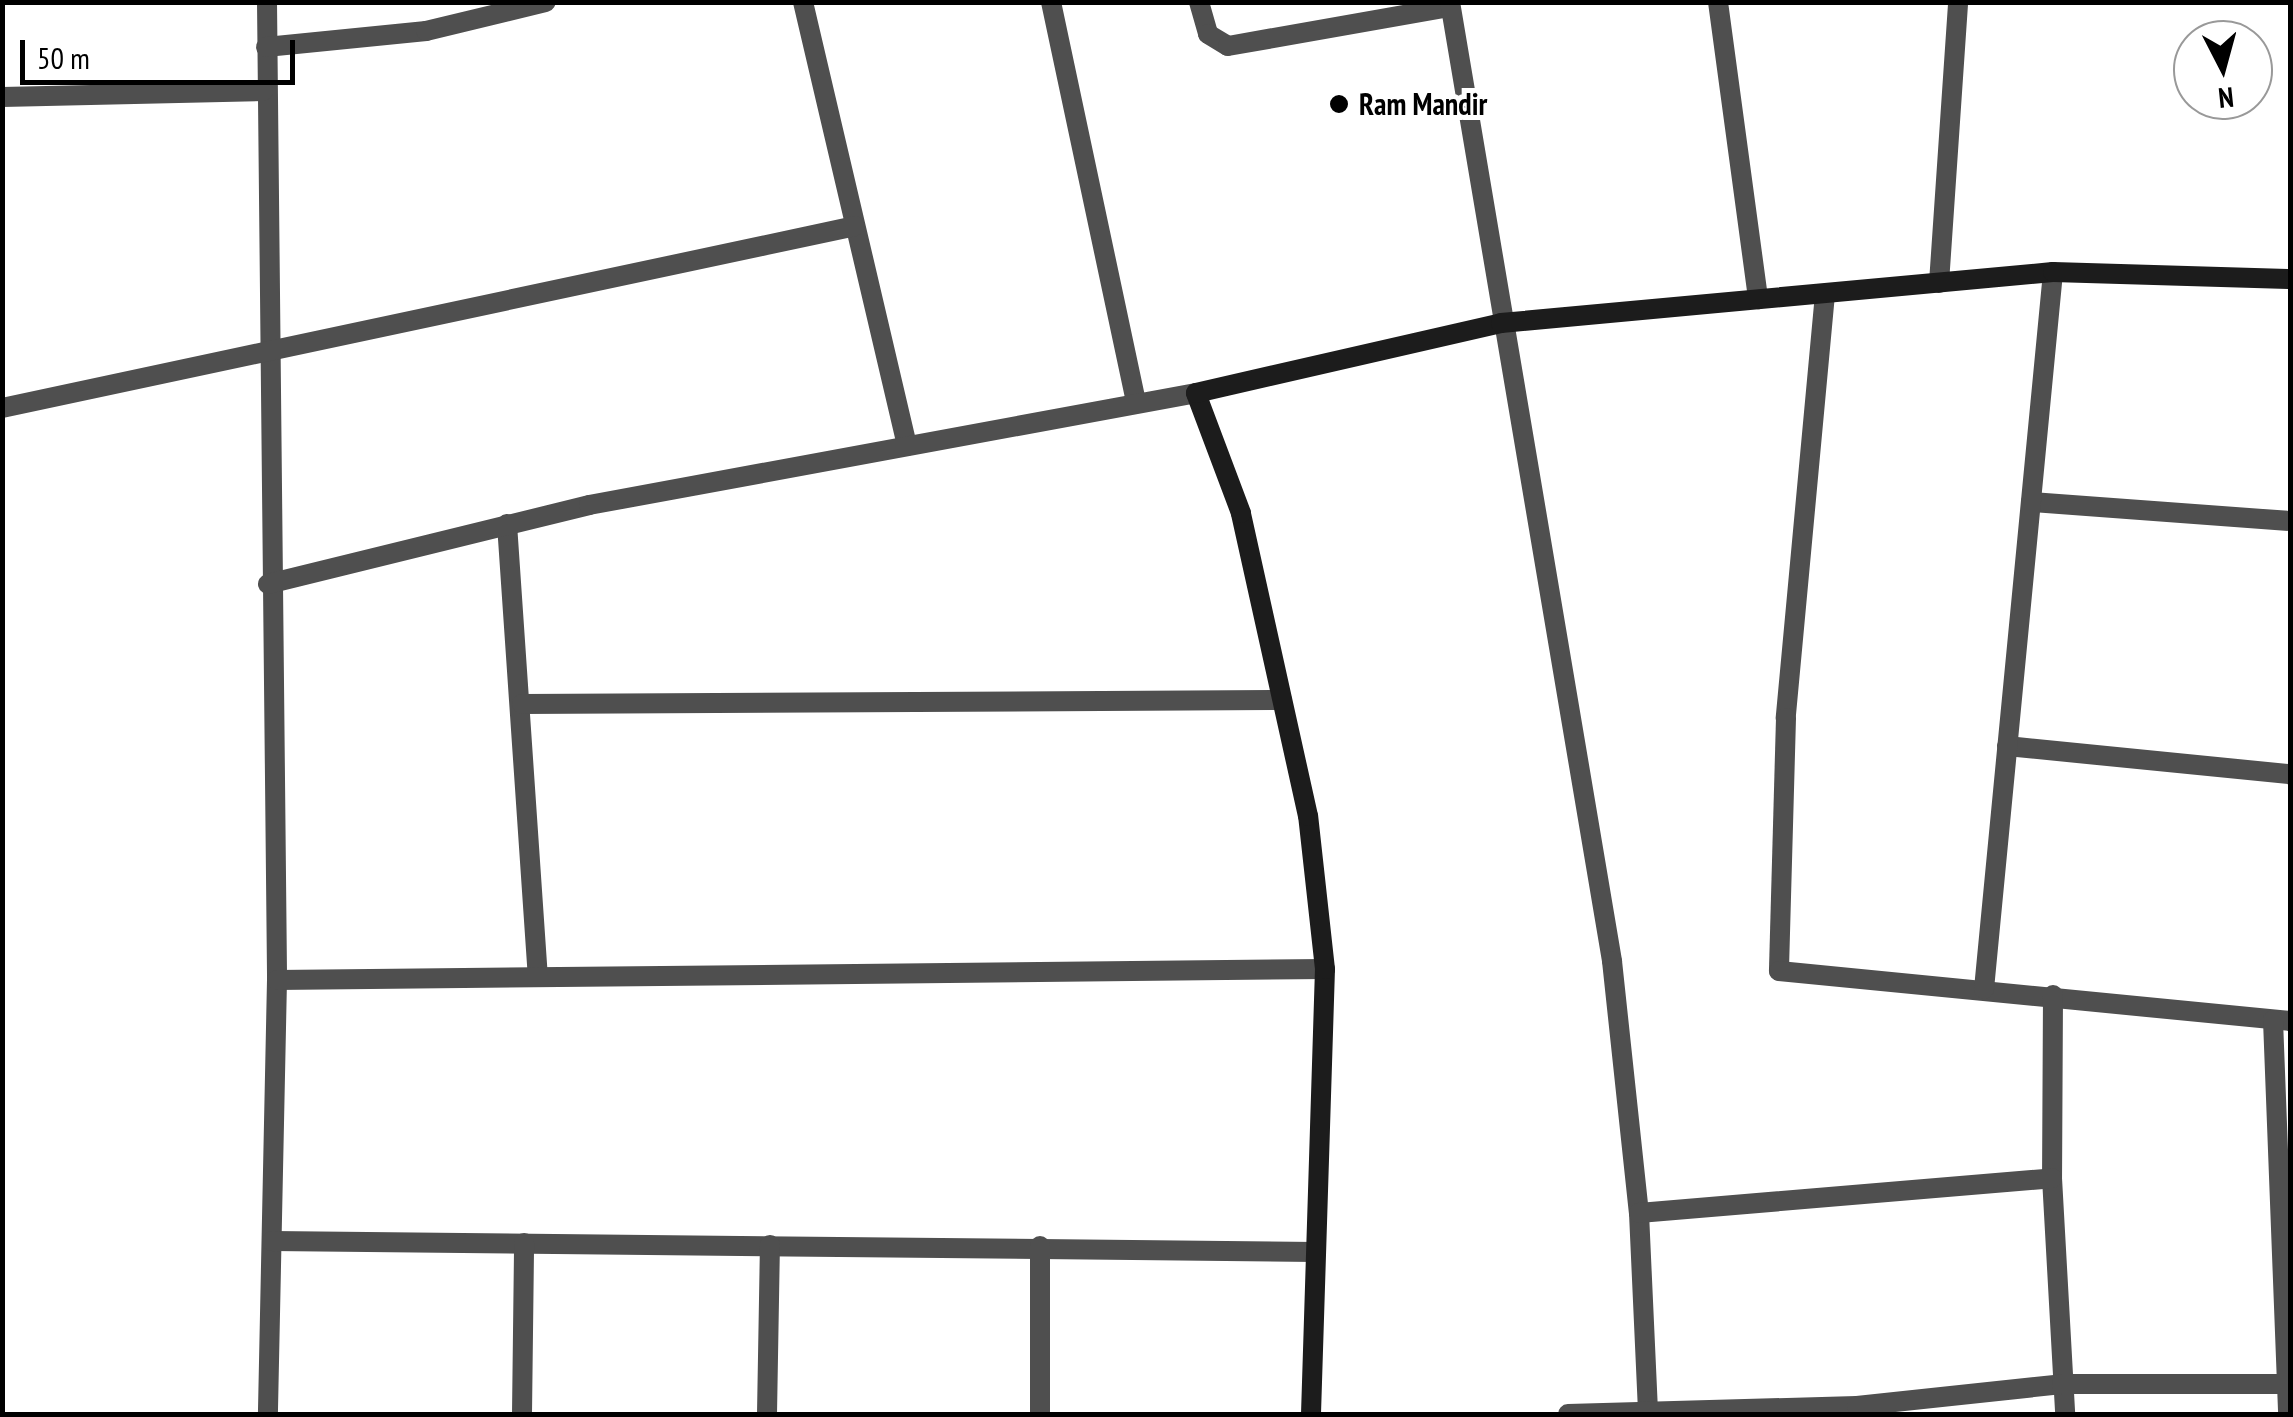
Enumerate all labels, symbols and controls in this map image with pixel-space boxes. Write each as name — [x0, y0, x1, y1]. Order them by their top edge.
scale bar — [25, 20, 300, 82]
north arrow — [2173, 20, 2273, 120]
text: 50 m — [37, 38, 90, 77]
text: N — [2217, 79, 2235, 118]
place label: Ram Mandir — [1359, 86, 1487, 122]
marker: Ram Mandir — [1328, 93, 1350, 115]

